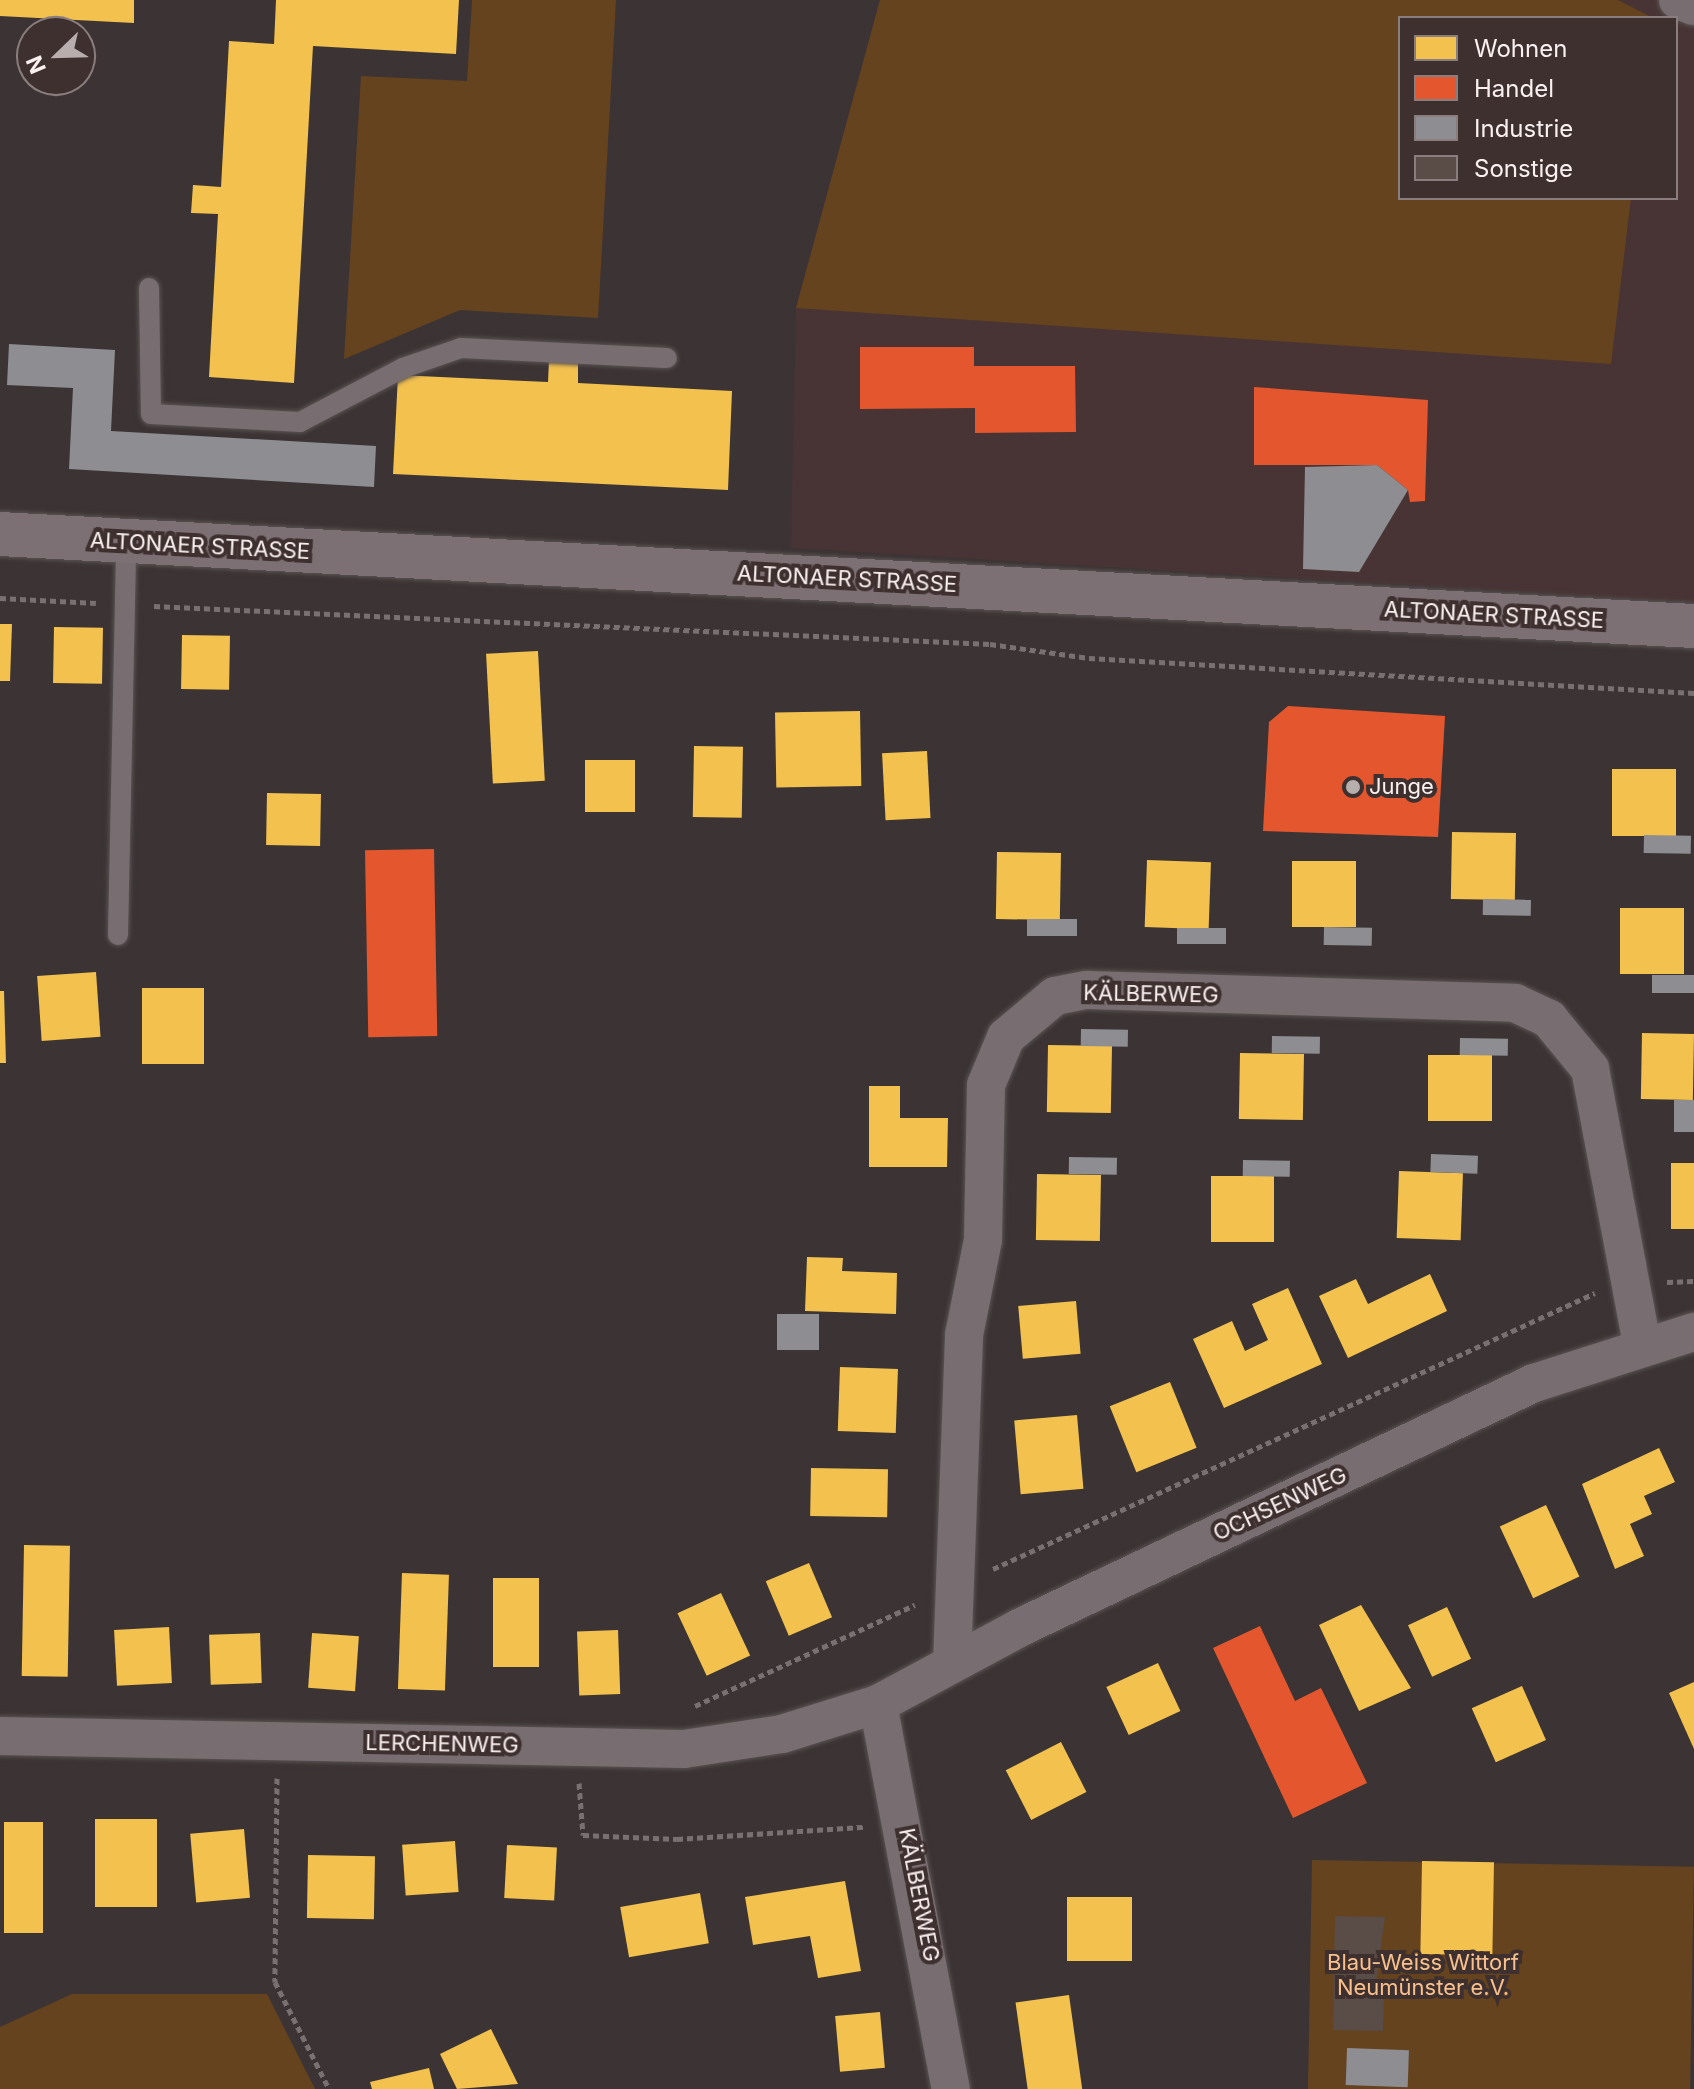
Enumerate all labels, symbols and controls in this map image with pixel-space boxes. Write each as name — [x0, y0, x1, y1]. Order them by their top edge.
north arrow — [16, 16, 96, 96]
legend — [1398, 16, 1678, 200]
text: Wohnen — [1474, 34, 1567, 63]
text: N — [21, 52, 51, 77]
text: Handel — [1474, 74, 1554, 103]
text: Industrie — [1474, 114, 1573, 143]
text: Sonstige — [1474, 154, 1573, 183]
street label: ALTONAER STRASSE — [89, 527, 311, 565]
street label: ALTONAER STRASSE — [736, 560, 958, 598]
street label: ALTONAER STRASSE — [1383, 596, 1605, 634]
place label: Junge — [1369, 774, 1434, 800]
marker: Junge — [1344, 778, 1362, 796]
street label: KÄLBERWEG — [1083, 980, 1219, 1008]
street label: OCHSENWEG — [1209, 1462, 1351, 1546]
street label: LERCHENWEG — [365, 1729, 519, 1759]
street label: KÄLBERWEG — [893, 1826, 945, 1964]
park label: Blau-Weiss Wittorf Neumünster e.V. — [1327, 1949, 1519, 2000]

